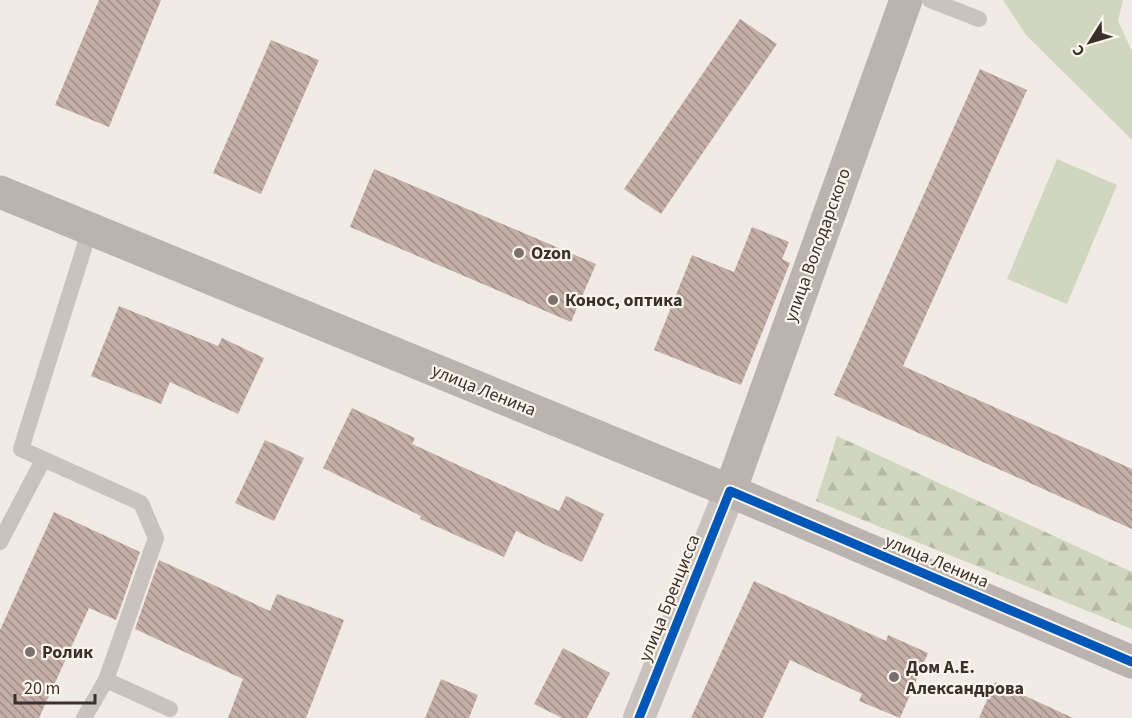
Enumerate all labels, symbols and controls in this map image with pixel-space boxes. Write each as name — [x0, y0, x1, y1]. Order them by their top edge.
north arrow — [1060, 12, 1120, 72]
text: С — [1067, 40, 1090, 61]
street label: улица Володарского — [778, 165, 857, 326]
place label: Ozon — [531, 241, 571, 266]
marker: Ozon — [512, 246, 526, 260]
place label: Конос, оптика — [565, 288, 682, 313]
marker: Конос, оптика — [546, 293, 560, 307]
street label: улица Ленина — [428, 358, 540, 423]
street label: улица Ленина — [881, 528, 993, 595]
street label: улица Бренцисса — [633, 531, 706, 666]
place label: Ролик — [42, 640, 93, 665]
marker: Ролик — [23, 645, 37, 659]
place label: Дом А.Е. Александрова — [905, 655, 1024, 701]
scale bar — [15, 667, 94, 705]
marker: Дом А.Е. Александрова — [887, 670, 901, 684]
text: 20 m — [24, 676, 60, 701]

